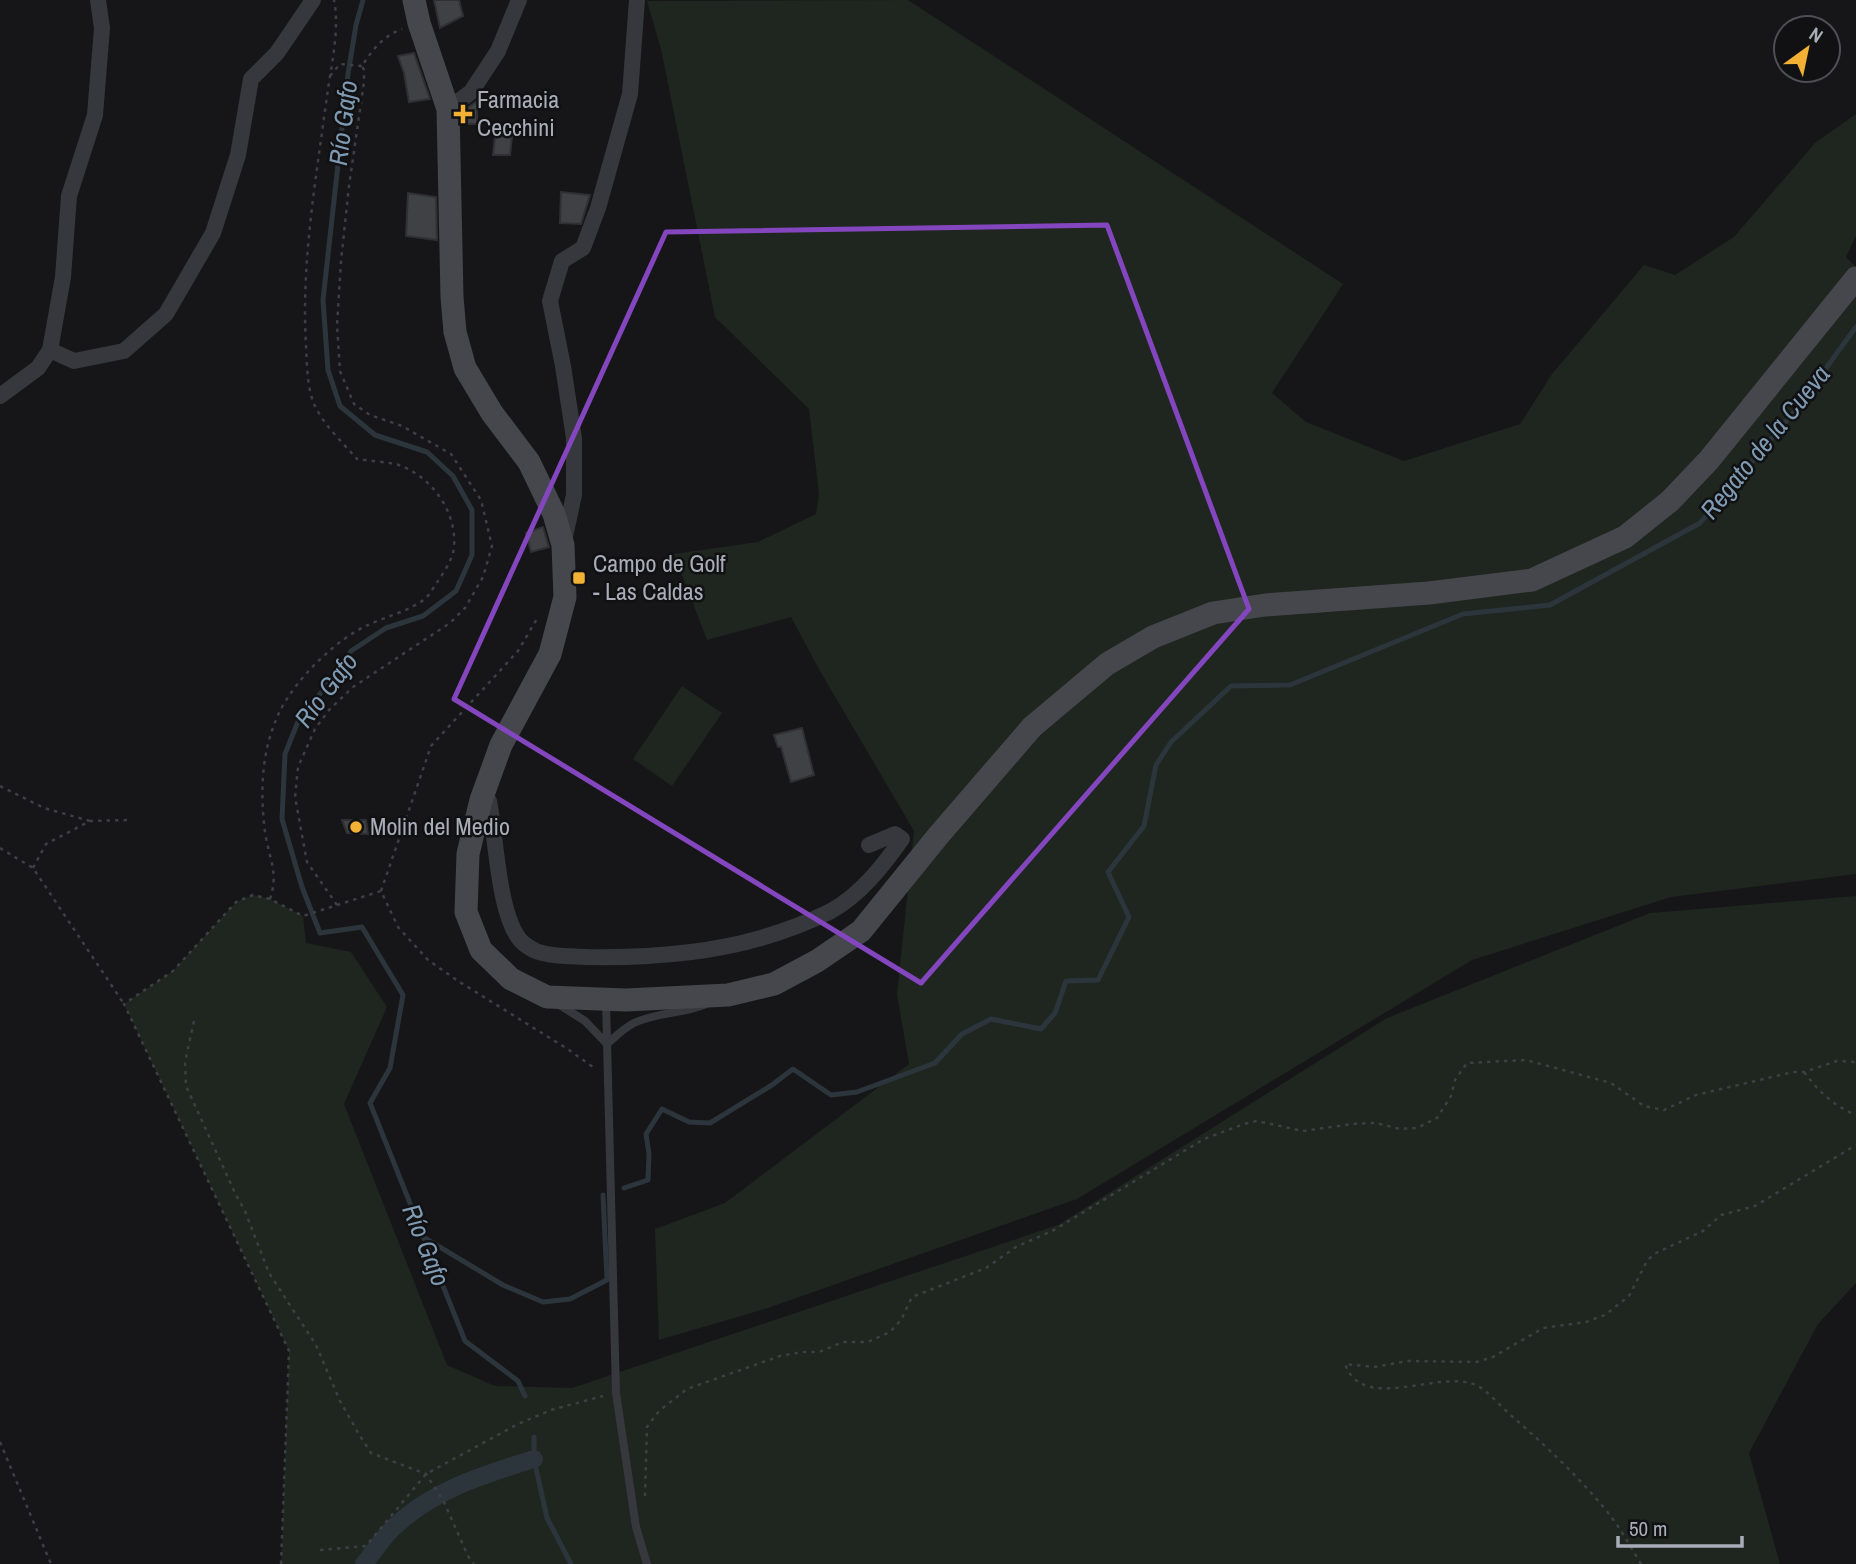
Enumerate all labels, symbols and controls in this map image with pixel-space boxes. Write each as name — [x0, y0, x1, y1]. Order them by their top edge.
north arrow — [1772, 14, 1842, 84]
text: N — [1804, 21, 1828, 49]
water label: Río Gafo — [320, 78, 365, 167]
place label: Farmacia Cecchini — [477, 83, 559, 143]
marker: Farmacia Cecchini — [455, 106, 471, 122]
water label: Regato de la Cueva — [1692, 357, 1838, 526]
place label: Campo de Golf - Las Caldas — [593, 547, 726, 607]
marker: Campo de Golf - Las Caldas — [571, 570, 587, 586]
water label: Río Gafo — [286, 645, 365, 734]
place label: Molin del Medio — [370, 810, 510, 842]
marker: Molin del Medio — [348, 819, 364, 835]
water label: Río Gafo — [394, 1199, 459, 1291]
scale bar — [1618, 1504, 1742, 1548]
text: 50 m — [1629, 1514, 1667, 1543]

